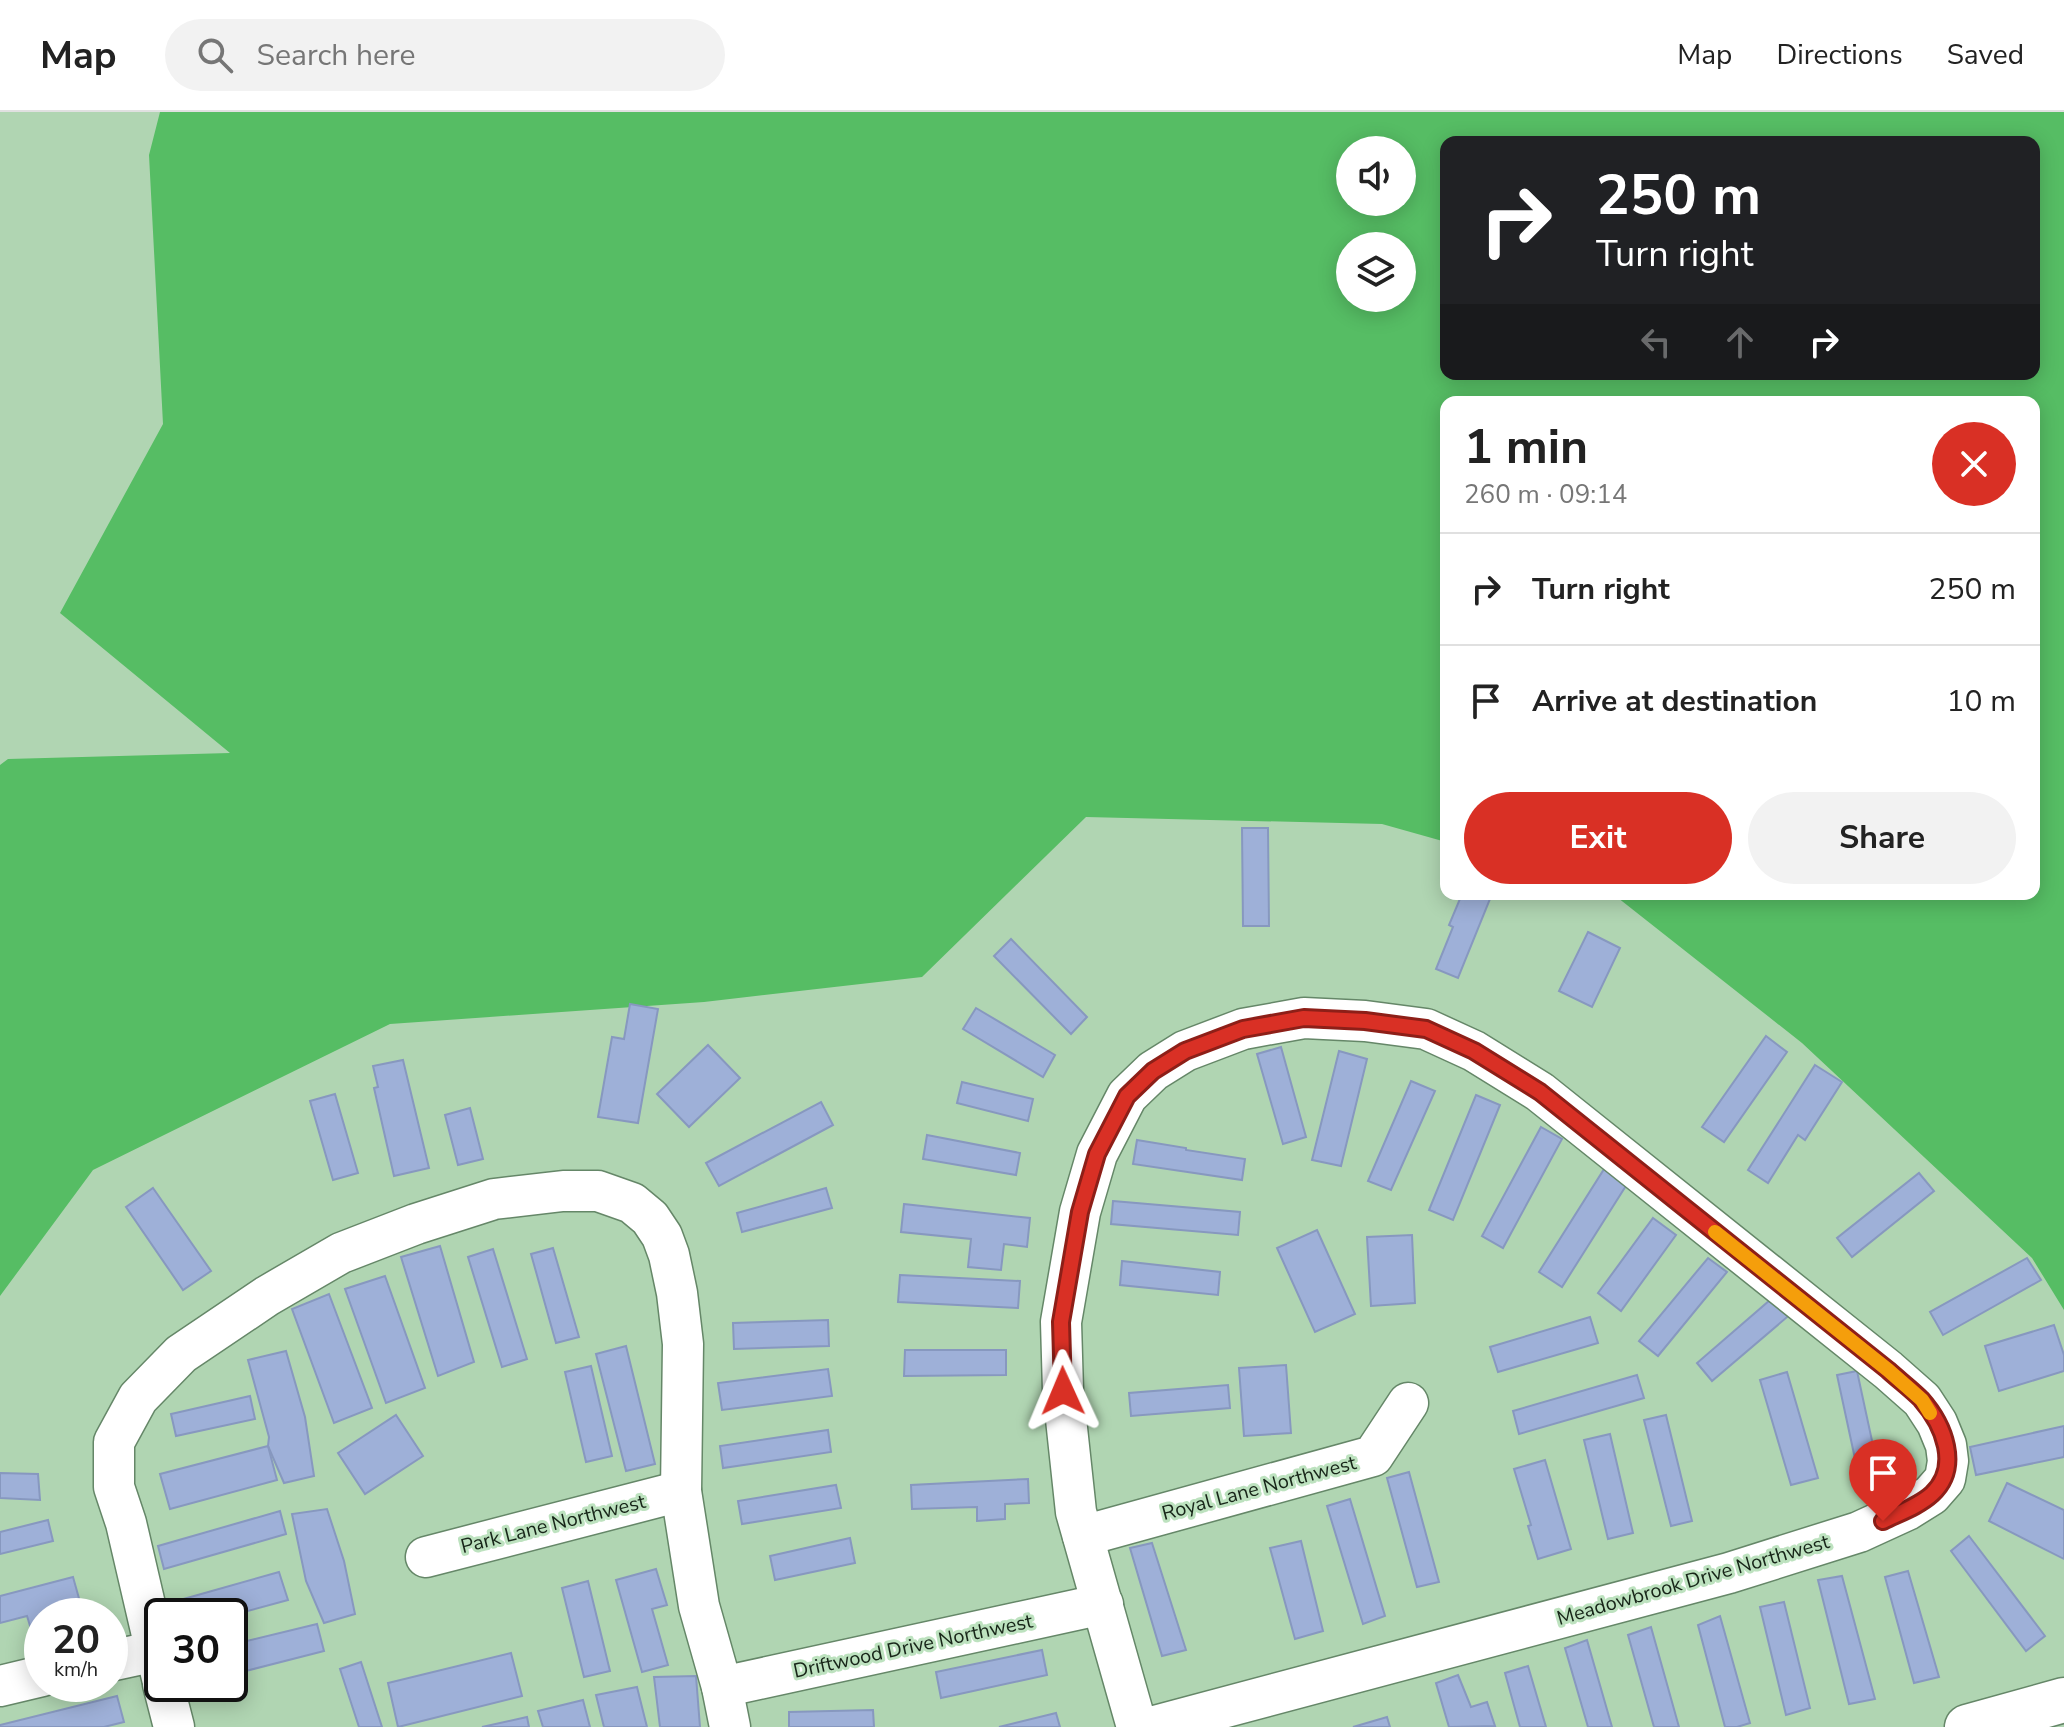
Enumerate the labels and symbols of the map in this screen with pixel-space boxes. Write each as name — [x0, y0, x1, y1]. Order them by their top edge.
position arrow — [1021, 1349, 1105, 1433]
pin — [1849, 1439, 1917, 1521]
street label: Royal Lane Northwest — [1159, 1449, 1360, 1527]
street label: Park Lane Northwest — [458, 1488, 649, 1560]
street label: Meadowbrook Drive Northwest — [1554, 1528, 1833, 1632]
speed limit sign: 30 — [144, 1598, 248, 1702]
street label: Driftwood Drive Northwest — [791, 1607, 1036, 1685]

